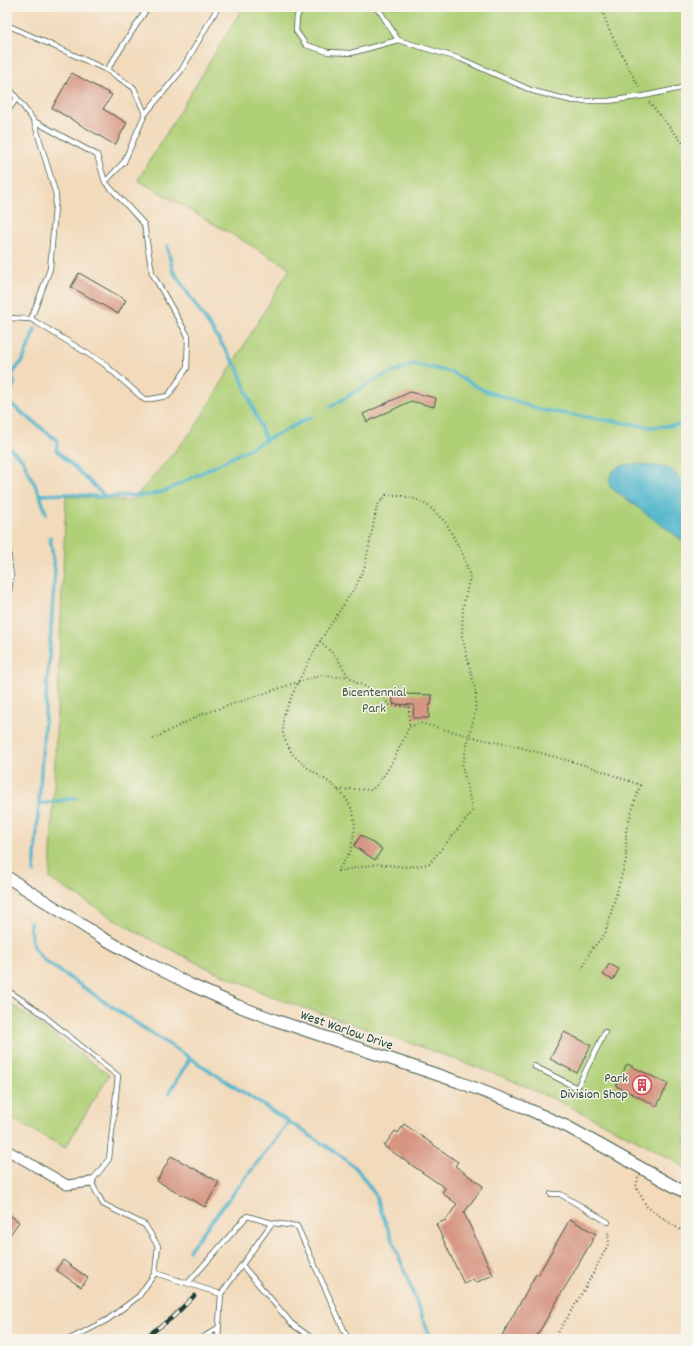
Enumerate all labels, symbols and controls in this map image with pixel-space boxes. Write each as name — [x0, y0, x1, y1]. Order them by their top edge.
park label: Bicentennial Park — [342, 683, 407, 719]
street label: West Warlow Drive — [297, 1006, 395, 1056]
place label: Park Division Shop — [560, 1069, 628, 1105]
building icon: Park Division Shop — [631, 1074, 653, 1096]

